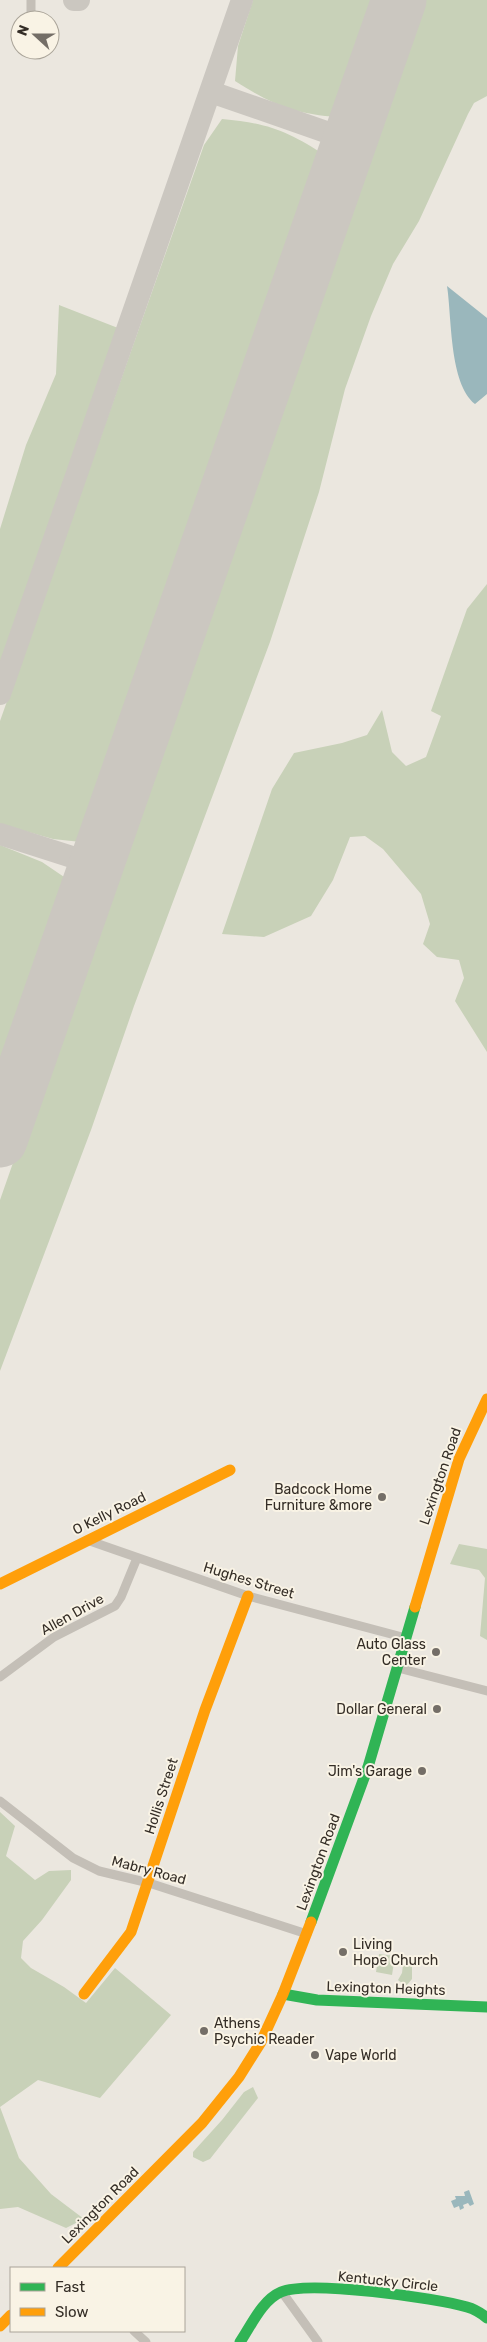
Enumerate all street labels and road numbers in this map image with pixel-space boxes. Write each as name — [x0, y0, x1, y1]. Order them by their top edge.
street label: Lexington Road — [416, 1425, 465, 1527]
street label: O Kelly Road — [70, 1488, 149, 1539]
street label: Hughes Street — [201, 1559, 297, 1603]
street label: Allen Drive — [38, 1590, 107, 1639]
street label: Hollis Street — [141, 1755, 182, 1836]
street label: Lexington Road — [293, 1811, 344, 1913]
street label: Mabry Road — [110, 1852, 188, 1889]
street label: Lexington Heights — [326, 1978, 446, 1999]
street label: Lexington Road — [58, 2163, 142, 2247]
street label: Kentucky Circle — [337, 2268, 439, 2295]

